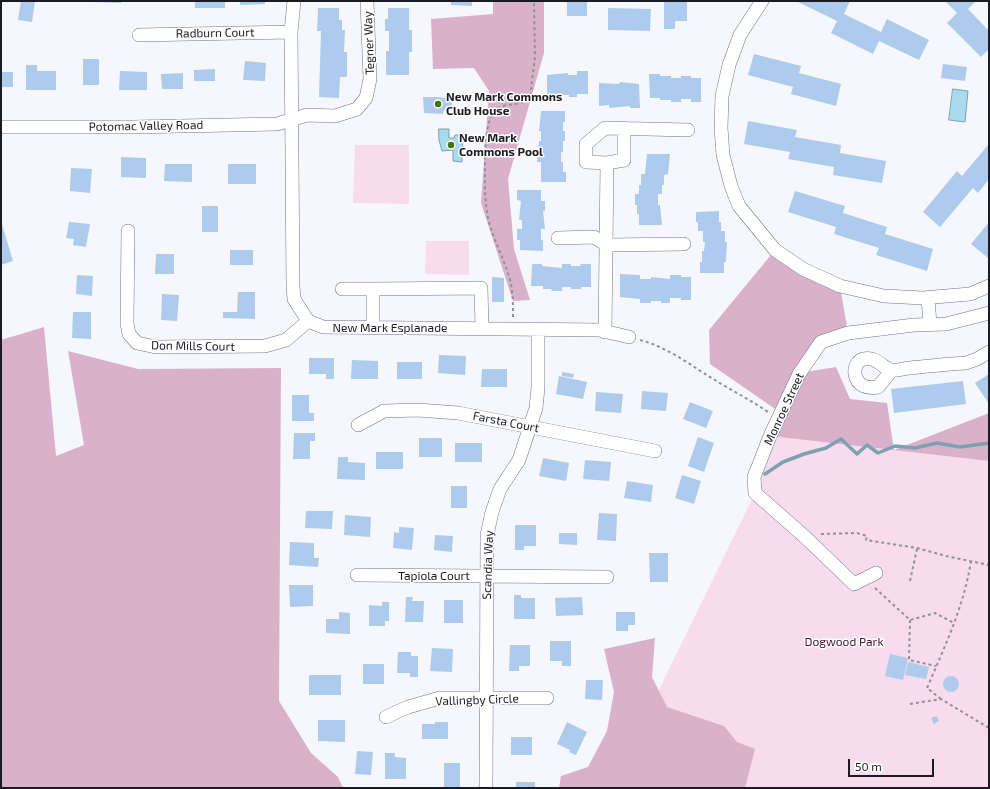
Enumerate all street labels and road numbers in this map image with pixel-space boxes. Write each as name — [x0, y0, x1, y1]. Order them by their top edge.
street label: Tegner Way — [361, 11, 377, 75]
street label: Radburn Court — [175, 25, 255, 41]
street label: Potomac Valley Road — [89, 118, 203, 134]
street label: New Mark Esplanade — [333, 321, 447, 335]
street label: Don Mills Court — [151, 338, 235, 354]
street label: Monroe Street — [761, 370, 807, 448]
street label: Farsta Court — [472, 409, 540, 435]
street label: Scandia Way — [480, 530, 496, 600]
street label: Tapiola Court — [398, 569, 470, 583]
street label: Vallingby Circle — [435, 691, 519, 709]

